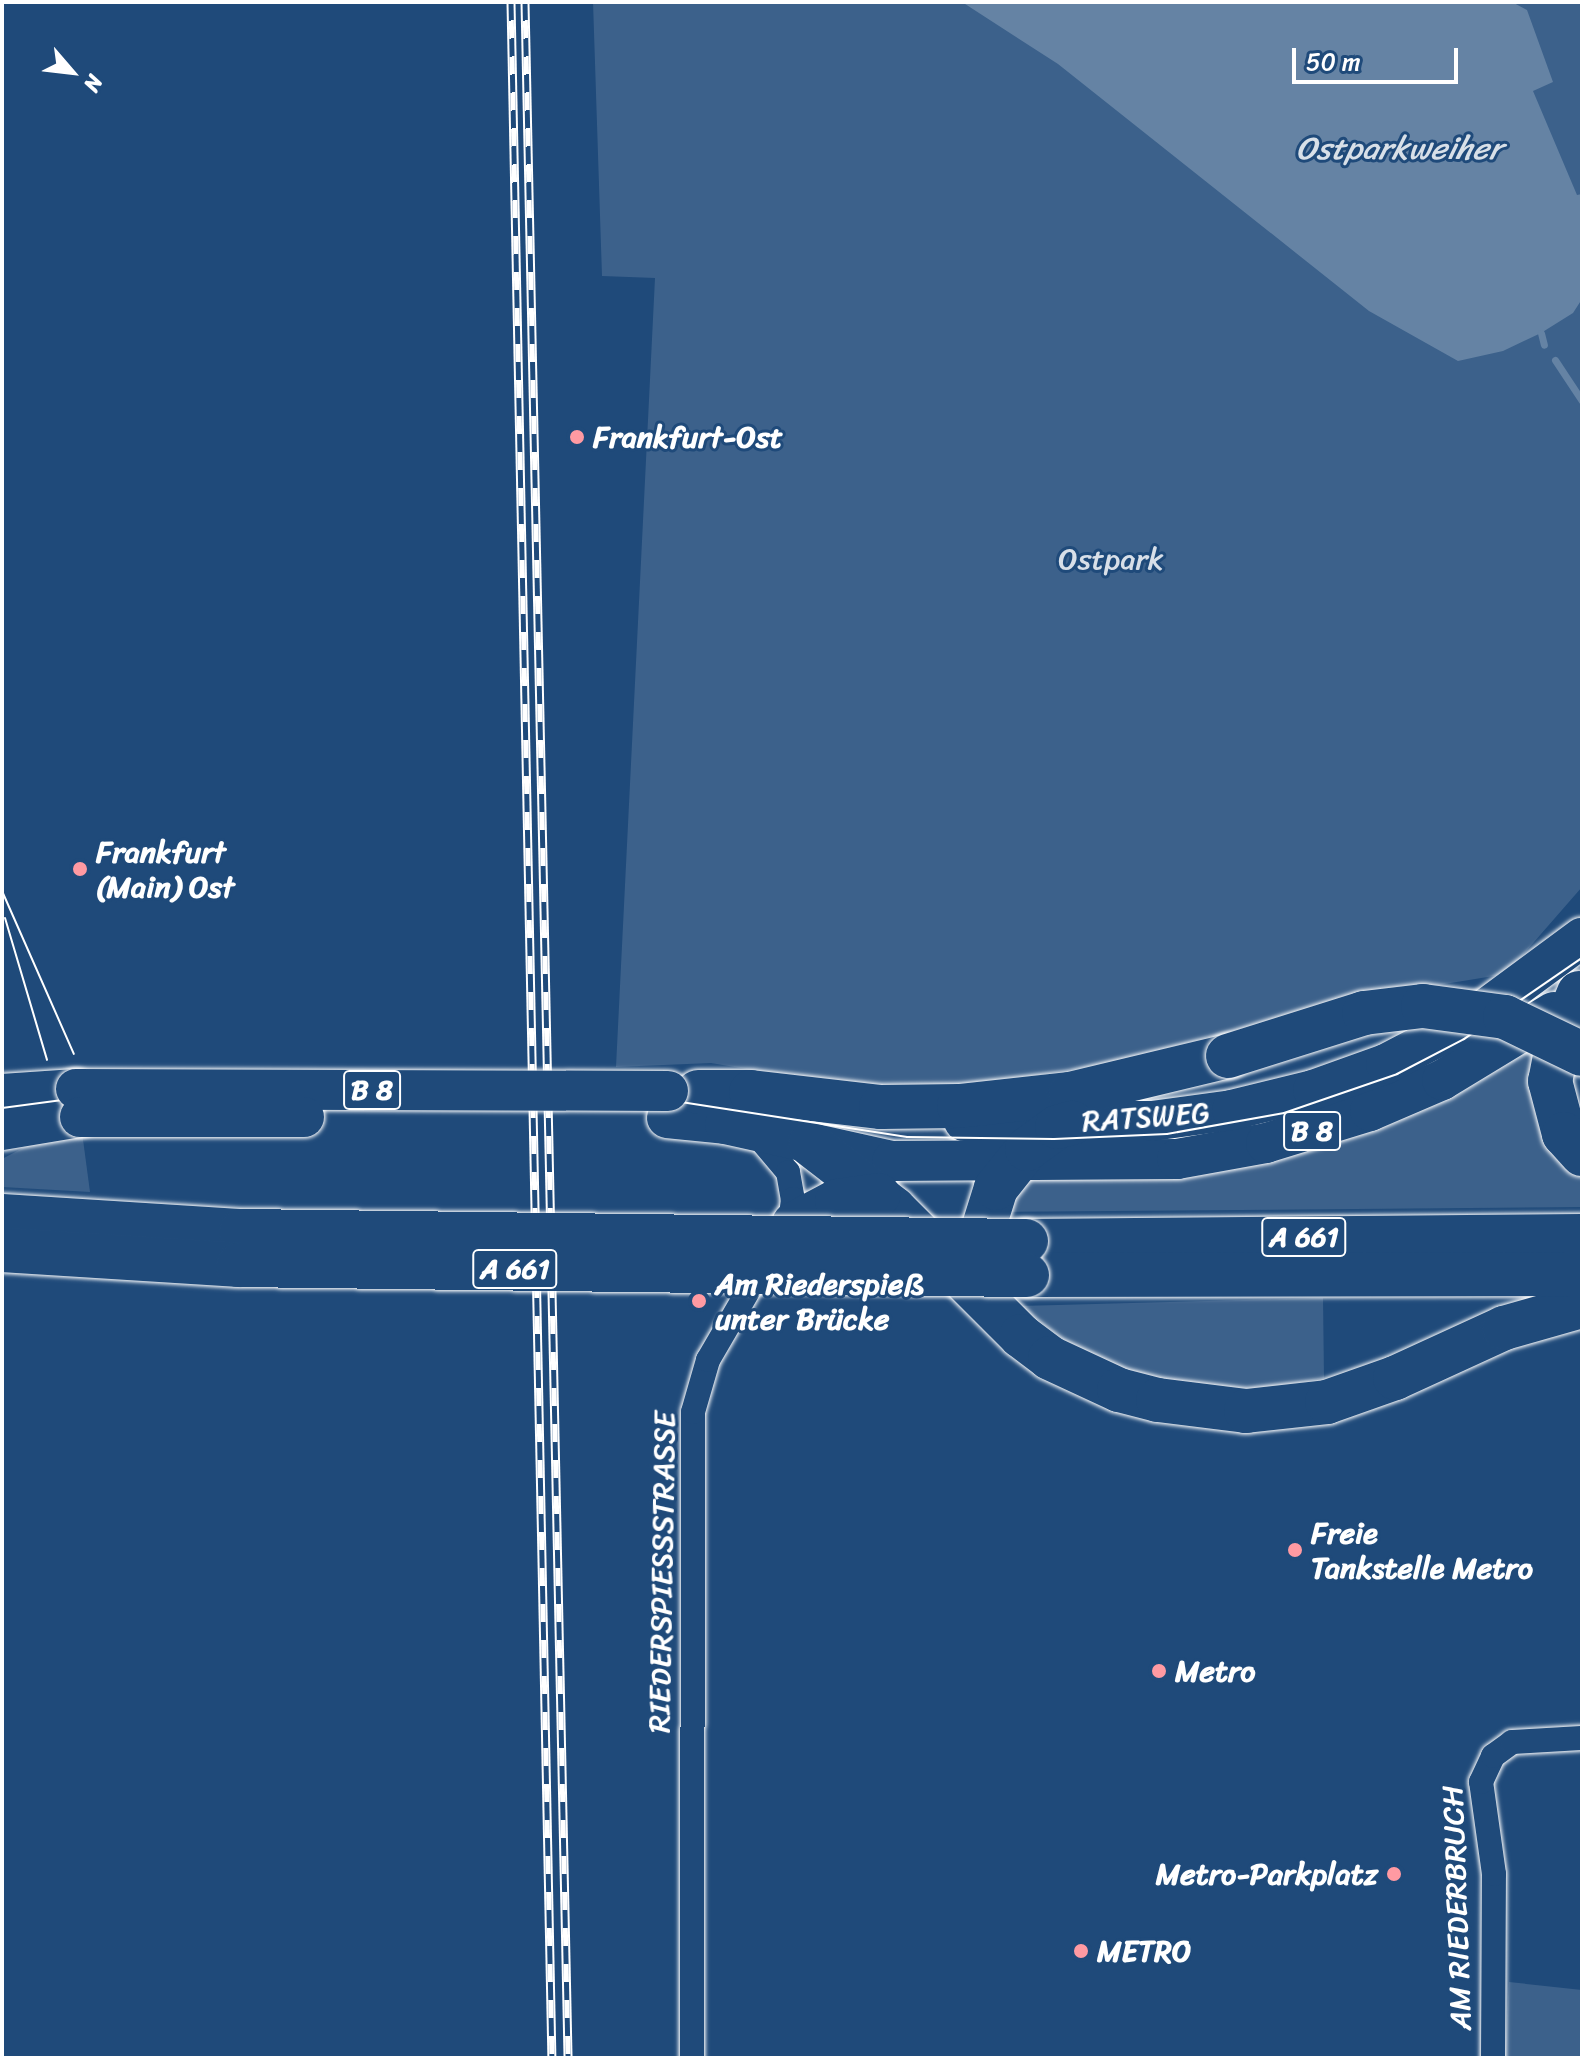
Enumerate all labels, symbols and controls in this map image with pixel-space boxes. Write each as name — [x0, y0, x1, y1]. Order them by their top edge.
north arrow — [32, 32, 112, 112]
scale bar — [1296, 32, 1462, 82]
text: 50 m — [1306, 41, 1361, 83]
text: N — [73, 68, 114, 99]
water label: Ostparkweiher — [1296, 130, 1502, 168]
place label: Frankfurt-Ost — [593, 419, 783, 455]
marker: Frankfurt-Ost — [568, 428, 586, 446]
park label: Ostpark — [1058, 541, 1164, 577]
place label: Frankfurt (Main) Ost — [96, 834, 235, 904]
marker: Frankfurt (Main) Ost — [71, 860, 89, 878]
road number: B 8 — [342, 1066, 402, 1114]
street label: RATSWEG — [1081, 1095, 1211, 1139]
road number: B 8 — [1282, 1107, 1342, 1155]
road number: A 661 — [1260, 1213, 1348, 1261]
road number: A 661 — [471, 1245, 559, 1293]
place label: Am Riederspieß unter Brücke — [715, 1266, 923, 1336]
marker: Am Riederspieß unter Brücke — [690, 1292, 708, 1310]
street label: RIEDERSPIESSSTRASSE — [641, 1411, 683, 1733]
place label: Freie Tankstelle Metro — [1311, 1515, 1533, 1586]
marker: Freie Tankstelle Metro — [1286, 1541, 1304, 1559]
place label: Metro — [1175, 1653, 1256, 1689]
marker: Metro — [1150, 1662, 1168, 1680]
street label: AM RIEDERBRUCH — [1435, 1784, 1479, 2032]
place label: Metro-Parkplatz — [1156, 1856, 1378, 1892]
marker: Metro-Parkplatz — [1385, 1865, 1403, 1883]
place label: METRO — [1097, 1933, 1191, 1969]
marker: METRO — [1072, 1942, 1090, 1960]

